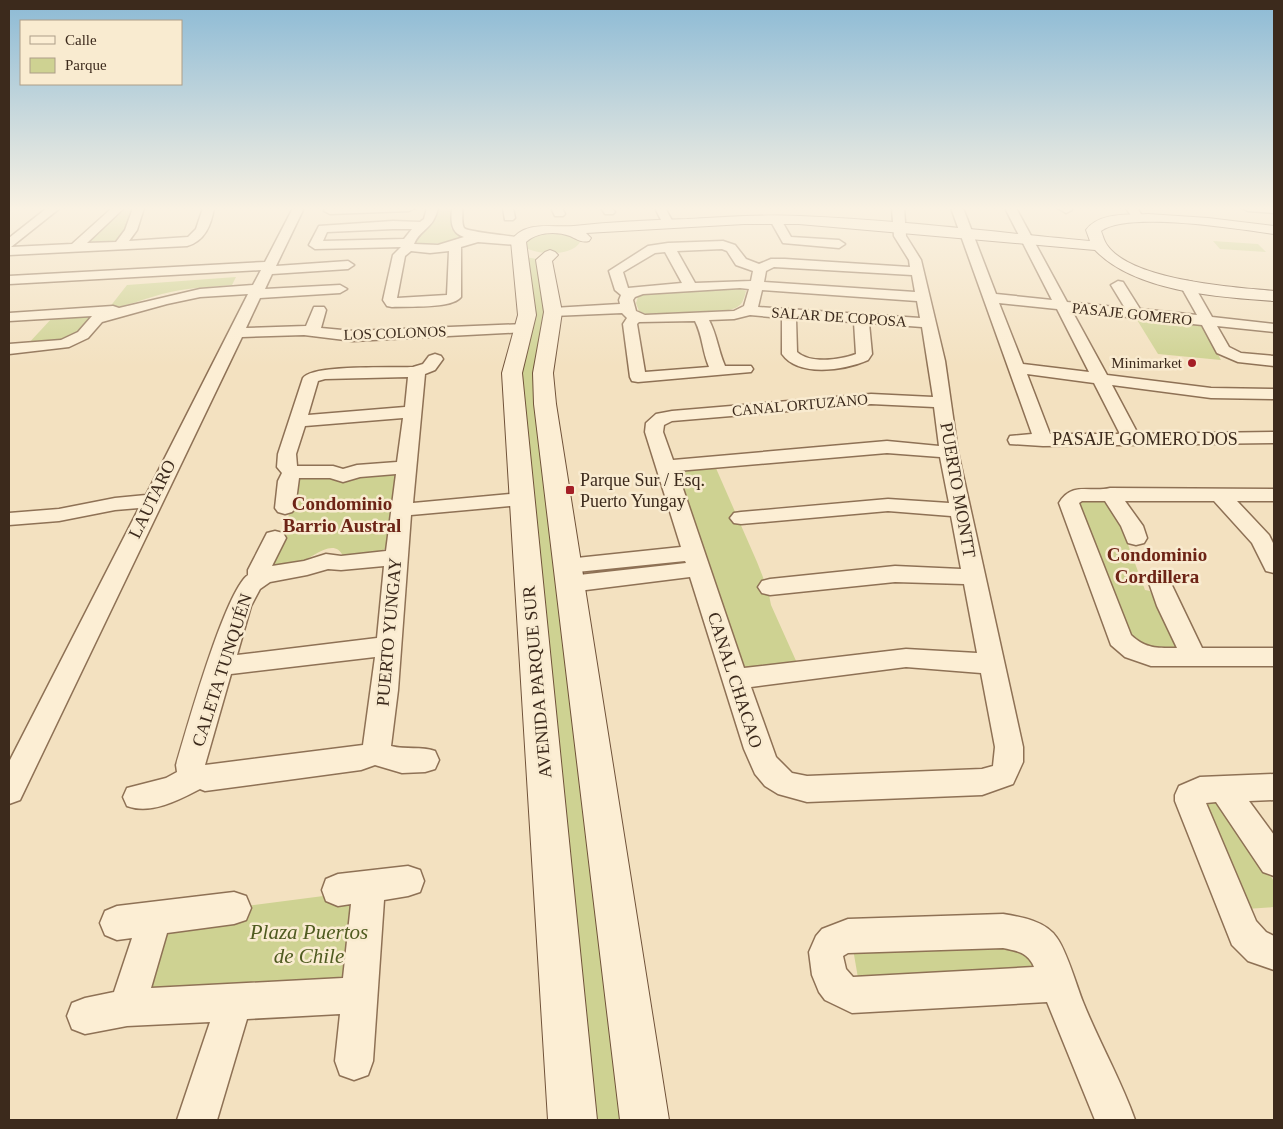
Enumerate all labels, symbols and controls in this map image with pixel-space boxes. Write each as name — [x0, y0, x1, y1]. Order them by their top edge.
legend — [20, 20, 182, 85]
text: Calle — [65, 32, 97, 48]
text: Parque — [65, 57, 107, 73]
street label: PASAJE GOMERO — [1071, 300, 1193, 328]
street label: SALAR DE COPOSA — [771, 304, 907, 330]
street label: LOS COLONOS — [343, 323, 447, 343]
place label: Minimarket — [1111, 355, 1183, 371]
marker: Minimarket — [1186, 357, 1198, 369]
street label: CANAL ORTUZANO — [731, 391, 869, 419]
street label: PUERTO MONTT — [936, 421, 980, 559]
street label: PASAJE GOMERO DOS — [1052, 429, 1238, 449]
street label: LAUTARO — [124, 457, 180, 541]
place label: Parque Sur / Esq. Puerto Yungay — [580, 470, 705, 511]
marker: Parque Sur / Esq. Puerto Yungay — [564, 484, 576, 496]
district label: Condominio Barrio Austral — [283, 493, 401, 536]
district label: Condominio Cordillera — [1107, 544, 1207, 587]
street label: PUERTO YUNGAY — [373, 557, 405, 707]
street label: AVENIDA PARQUE SUR — [519, 585, 555, 779]
street label: CALETA TUNQUÉN — [187, 591, 256, 749]
street label: CANAL CHACAO — [704, 609, 766, 751]
park label: Plaza Puertos de Chile — [249, 920, 368, 968]

